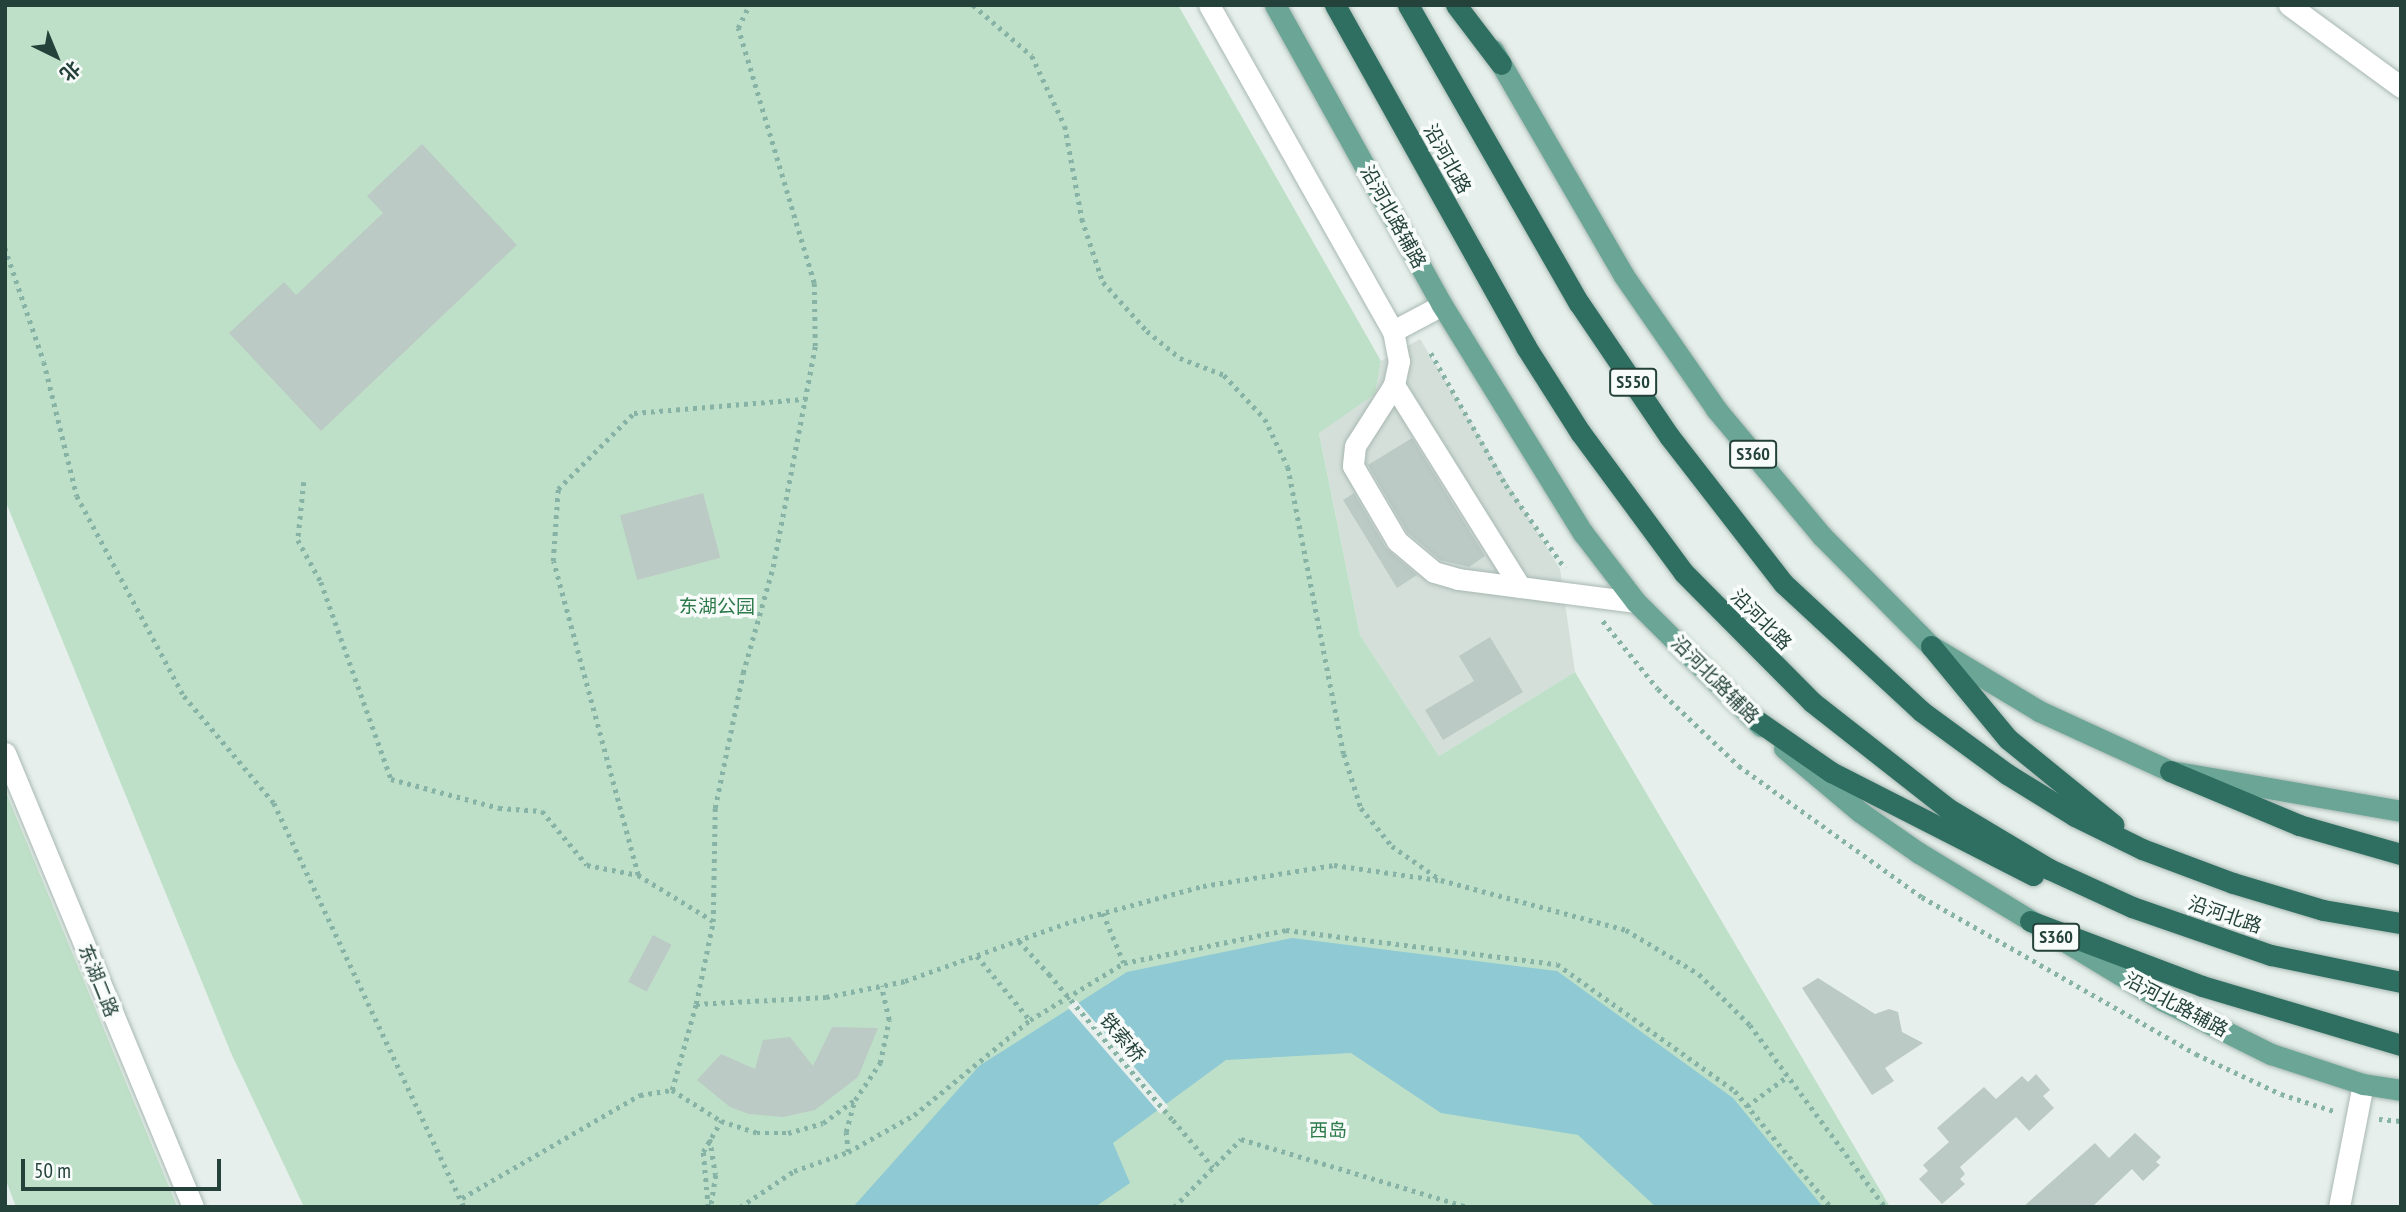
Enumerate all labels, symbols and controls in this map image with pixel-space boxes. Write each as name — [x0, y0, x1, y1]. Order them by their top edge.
north arrow — [21, 21, 91, 91]
text: 北 — [55, 56, 85, 87]
street label: 沿河北路 — [1419, 120, 1475, 198]
street label: 沿河北路辅路 — [1355, 162, 1431, 272]
road number: S550 — [1608, 368, 1658, 396]
road number: S360 — [1728, 440, 1778, 468]
street label: 沿河北路 — [1726, 585, 1796, 655]
park label: 东湖公园 — [679, 596, 755, 618]
street label: 沿河北路辅路 — [1667, 632, 1763, 728]
street label: 沿河北路 — [2185, 892, 2265, 938]
road number: S360 — [2032, 922, 2080, 952]
street label: 东湖二路 — [73, 941, 123, 1021]
street label: 沿河北路辅路 — [2120, 968, 2232, 1042]
street label: 铁索桥 — [1095, 1009, 1149, 1067]
park label: 西岛 — [1309, 1120, 1347, 1142]
scale bar — [24, 1146, 224, 1190]
text: 50 m — [34, 1157, 71, 1184]

